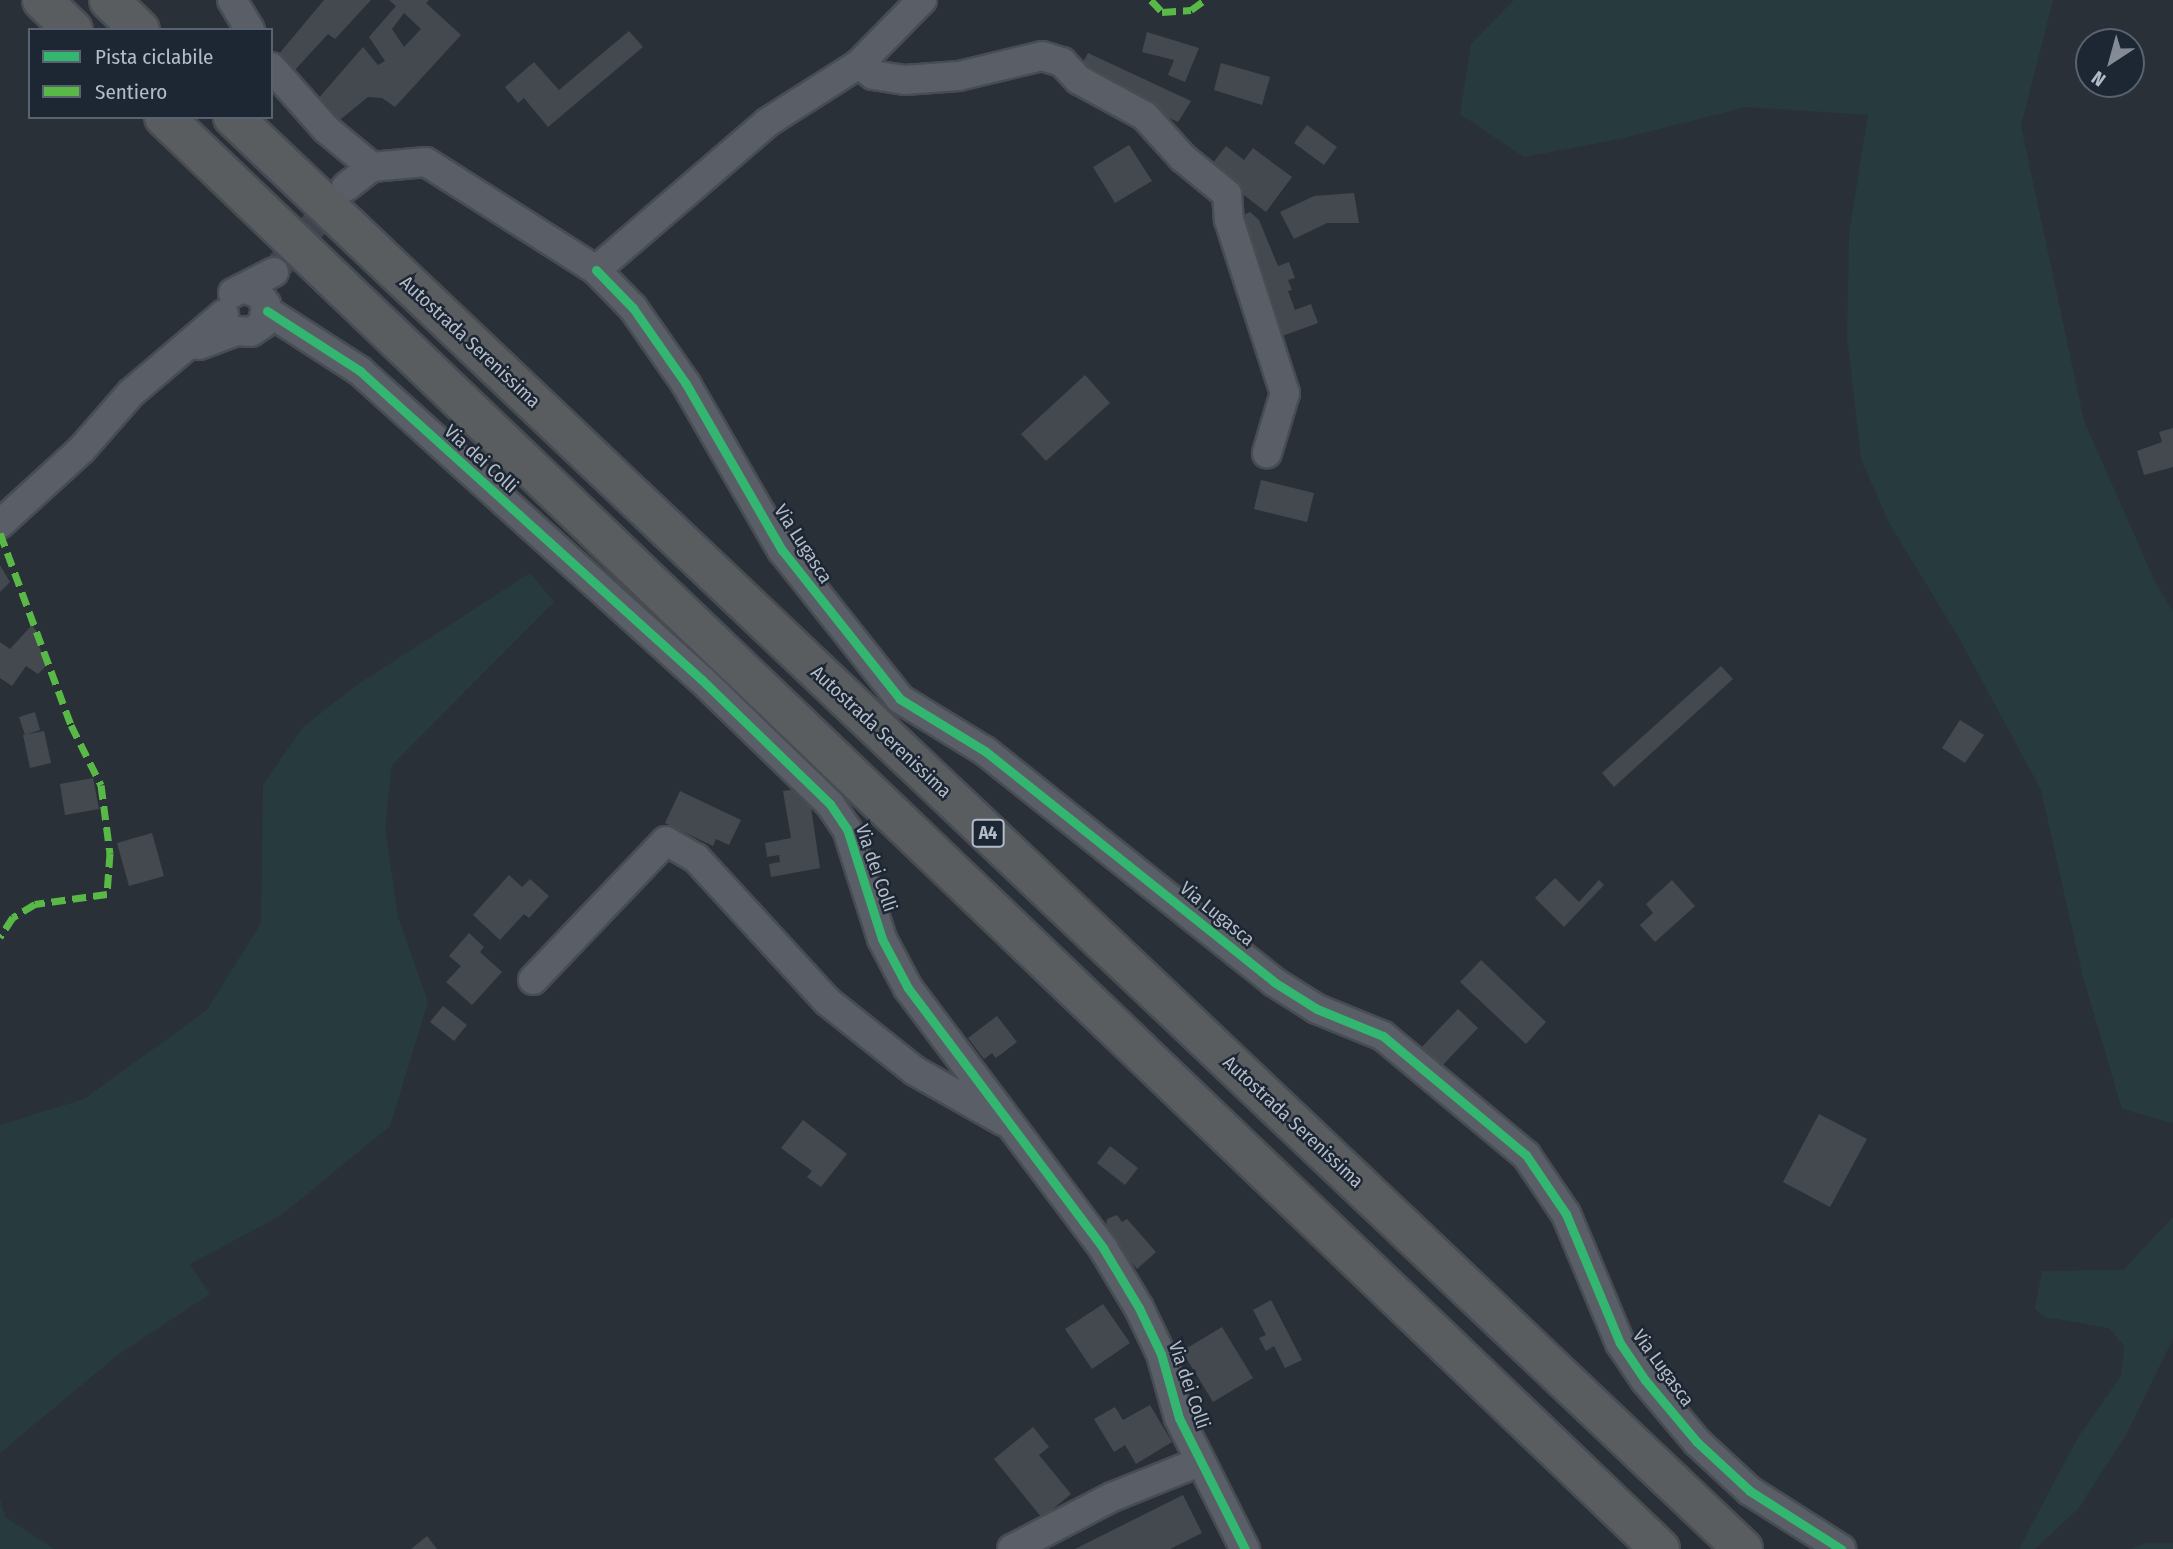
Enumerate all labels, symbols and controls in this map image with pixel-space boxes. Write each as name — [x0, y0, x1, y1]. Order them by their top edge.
legend — [28, 28, 273, 119]
north arrow — [2075, 28, 2145, 98]
text: Pista ciclabile — [95, 44, 213, 70]
text: N — [2087, 66, 2110, 91]
text: Sentiero — [95, 79, 167, 105]
street label: Autostrada Serenissima — [395, 271, 545, 413]
street label: Via dei Colli — [440, 420, 522, 498]
street label: Via Lugasca — [769, 500, 837, 588]
street label: Autostrada Serenissima — [806, 661, 956, 803]
road number: A4 — [970, 818, 1006, 848]
street label: Via dei Colli — [850, 821, 902, 915]
street label: Via Lugasca — [1175, 877, 1259, 951]
street label: Autostrada Serenissima — [1218, 1051, 1368, 1193]
street label: Via Lugasca — [1627, 1325, 1699, 1411]
street label: Via dei Colli — [1163, 1338, 1215, 1432]

